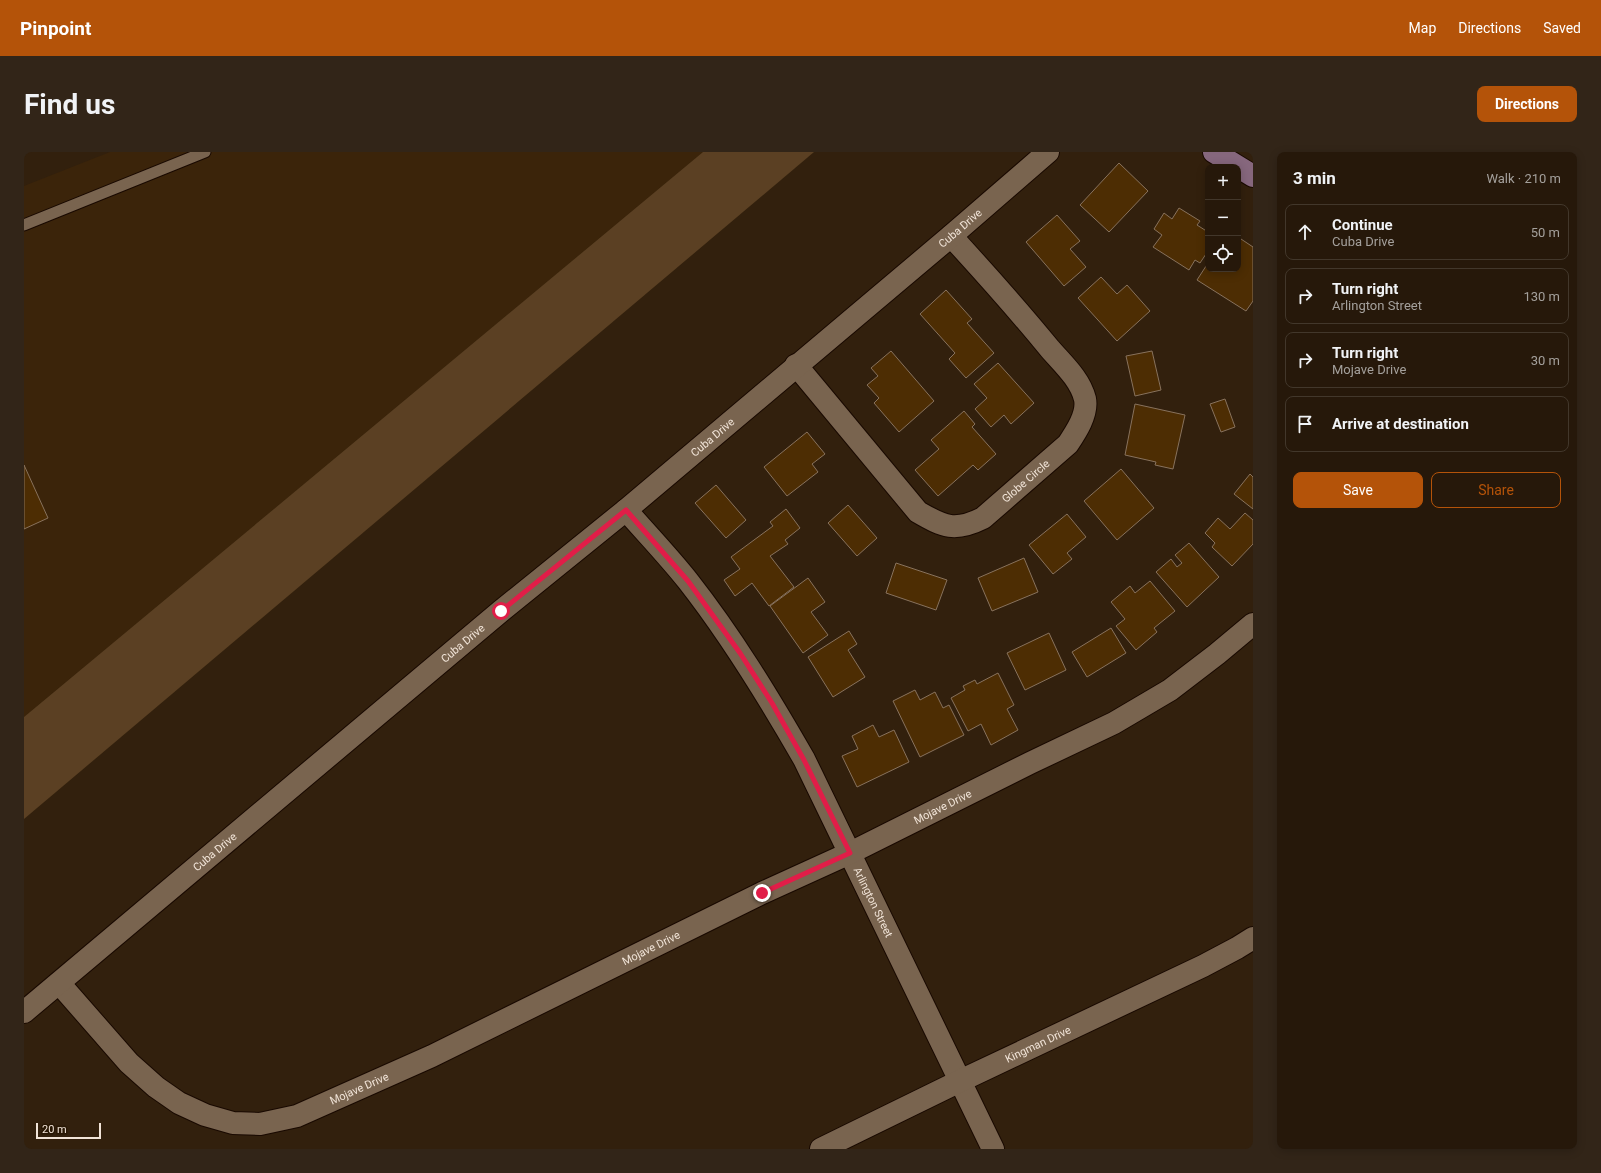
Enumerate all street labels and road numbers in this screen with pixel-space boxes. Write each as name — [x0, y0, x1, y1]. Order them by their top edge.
street label: Cuba Drive — [936, 206, 985, 251]
street label: Cuba Drive — [688, 415, 737, 459]
street label: Globe Circle — [999, 457, 1053, 506]
street label: Cuba Drive — [438, 622, 487, 666]
street label: Mojave Drive — [912, 787, 974, 827]
street label: Cuba Drive — [190, 830, 239, 874]
street label: Arlington Street — [850, 865, 896, 940]
street label: Mojave Drive — [620, 928, 682, 968]
street label: Kingman Drive — [1003, 1023, 1073, 1066]
street label: Mojave Drive — [328, 1070, 391, 1108]

